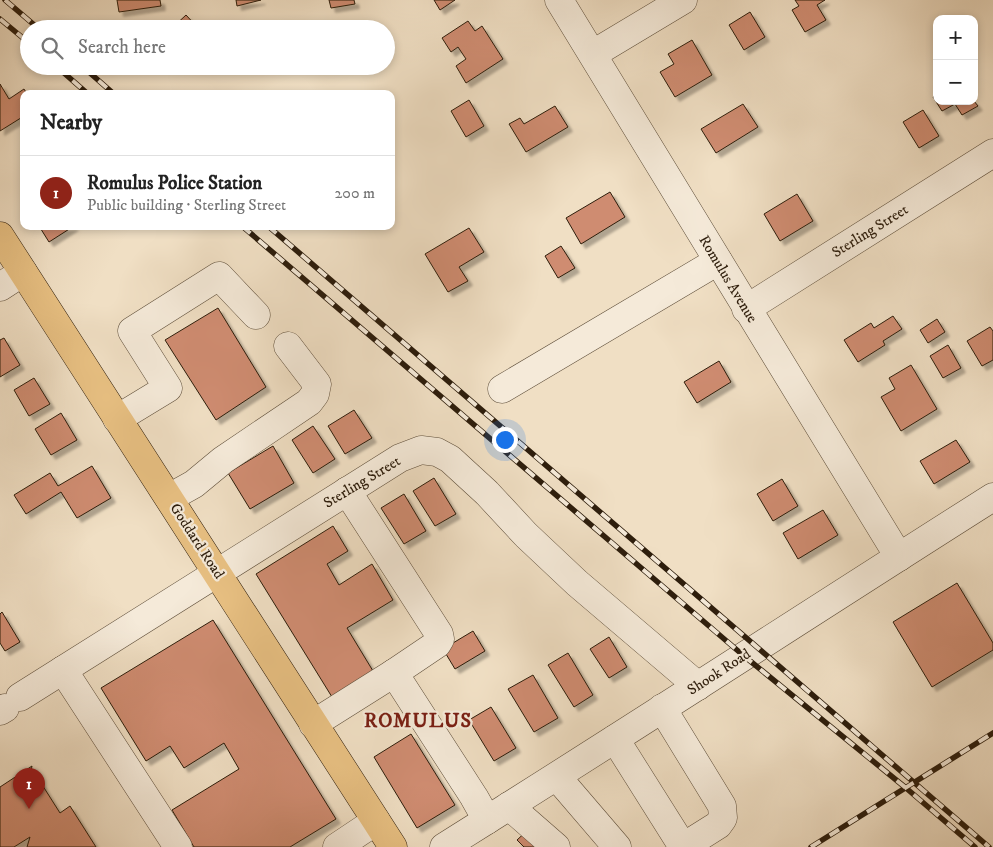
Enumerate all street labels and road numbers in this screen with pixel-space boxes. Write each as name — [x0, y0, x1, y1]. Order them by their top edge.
street label: Sterling Street — [828, 200, 912, 262]
street label: Romulus Avenue — [694, 232, 762, 326]
street label: Sterling Street — [320, 451, 404, 512]
street label: Goddard Road — [165, 500, 229, 583]
street label: Shook Road — [684, 644, 755, 700]

